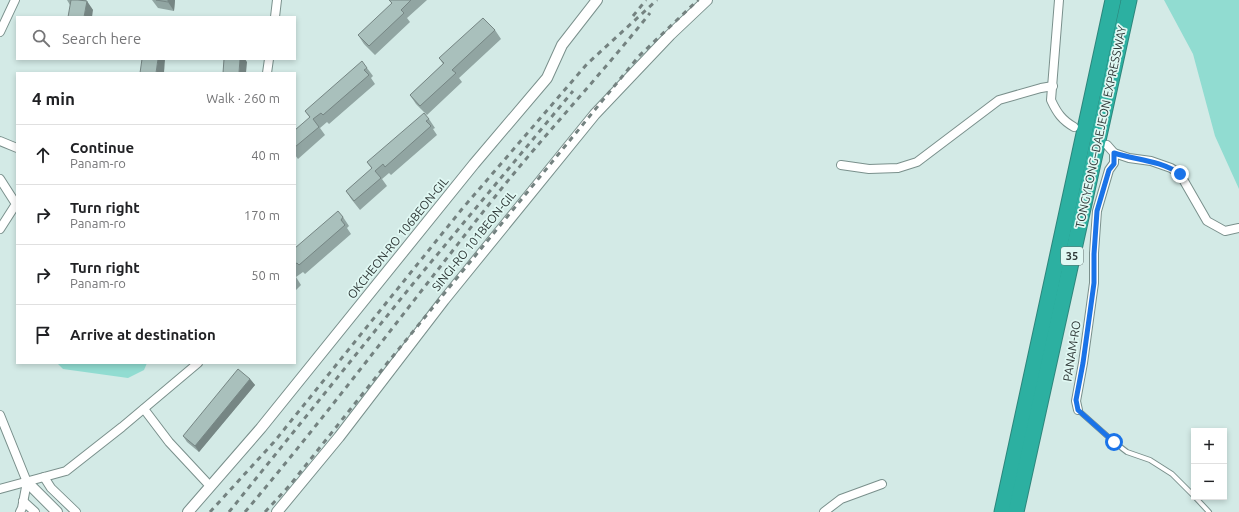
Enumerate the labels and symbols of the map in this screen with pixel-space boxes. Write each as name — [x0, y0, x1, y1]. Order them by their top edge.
street label: TONGYEONG–DAEJEON EXPRESSWAY — [1073, 24, 1128, 229]
route end — [1171, 165, 1189, 183]
street label: OKCHEON-RO 106BEON-GIL — [345, 174, 451, 301]
street label: SINGI-RO 101BEON-GIL — [429, 188, 518, 293]
road number: 35 — [1061, 247, 1083, 265]
street label: PANAM-RO — [1060, 320, 1083, 382]
route start — [1105, 433, 1123, 451]

